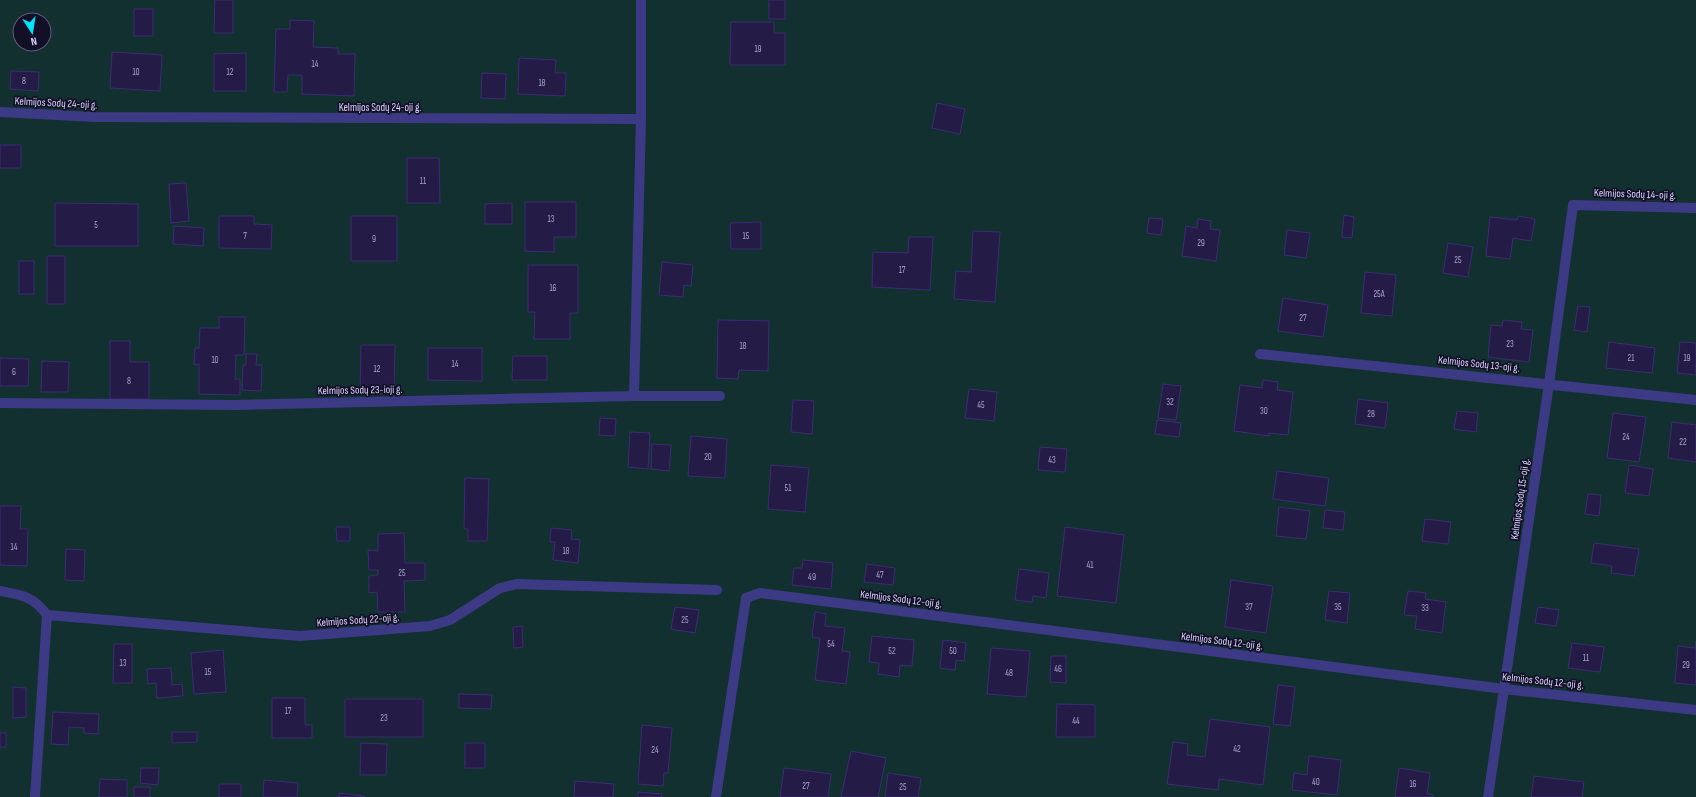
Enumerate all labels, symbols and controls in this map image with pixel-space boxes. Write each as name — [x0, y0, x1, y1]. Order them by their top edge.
north arrow — [12, 12, 52, 52]
text: N — [30, 34, 38, 48]
house number: 19 — [754, 44, 762, 55]
house number: 14 — [312, 59, 319, 70]
house number: 10 — [132, 67, 140, 78]
house number: 12 — [227, 67, 234, 78]
house number: 8 — [22, 76, 26, 87]
house number: 18 — [538, 78, 546, 89]
street label: Kelmijos Sodų 24-oji g. — [14, 94, 98, 112]
street label: Kelmijos Sodų 24-oji g. — [339, 101, 421, 114]
house number: 11 — [420, 176, 427, 187]
street label: Kelmijos Sodų 14-oji g. — [1594, 186, 1676, 202]
house number: 13 — [548, 214, 555, 225]
house number: 5 — [94, 220, 98, 231]
house number: 7 — [243, 231, 247, 242]
house number: 15 — [743, 231, 750, 242]
house number: 9 — [372, 234, 376, 245]
house number: 29 — [1197, 238, 1205, 249]
house number: 25 — [1454, 255, 1462, 266]
house number: 17 — [899, 265, 906, 276]
house number: 16 — [549, 283, 557, 294]
house number: 25A — [1373, 289, 1385, 300]
house number: 27 — [1299, 313, 1307, 324]
house number: 23 — [1506, 339, 1514, 350]
house number: 18 — [739, 341, 747, 352]
street label: Kelmijos Sodų 13-oji g. — [1437, 353, 1521, 375]
house number: 21 — [1628, 353, 1635, 364]
house number: 19 — [1683, 353, 1691, 364]
house number: 10 — [211, 355, 219, 366]
house number: 14 — [452, 359, 459, 370]
house number: 12 — [374, 364, 381, 375]
house number: 6 — [12, 367, 16, 378]
house number: 8 — [127, 376, 131, 387]
street label: Kelmijos Sodų 23-ioji g. — [317, 383, 403, 397]
house number: 32 — [1166, 397, 1174, 408]
house number: 45 — [977, 400, 985, 411]
house number: 30 — [1260, 406, 1268, 417]
house number: 28 — [1367, 409, 1375, 420]
house number: 24 — [1622, 432, 1630, 443]
house number: 22 — [1679, 437, 1687, 448]
house number: 20 — [704, 452, 712, 463]
house number: 43 — [1048, 455, 1056, 466]
street label: Kelmijos Sodų 15-oji g. — [1508, 458, 1532, 540]
house number: 51 — [785, 483, 792, 494]
house number: 14 — [11, 542, 18, 553]
house number: 18 — [562, 546, 570, 557]
house number: 41 — [1087, 560, 1094, 571]
house number: 25 — [398, 568, 406, 579]
house number: 47 — [876, 570, 884, 581]
house number: 49 — [808, 572, 816, 583]
street label: Kelmijos Sodų 12-oji g. — [859, 588, 943, 610]
house number: 37 — [1245, 602, 1253, 613]
house number: 35 — [1334, 602, 1342, 613]
house number: 33 — [1421, 603, 1429, 614]
street label: Kelmijos Sodų 22-oji g. — [316, 611, 400, 629]
house number: 25 — [681, 615, 689, 626]
street label: Kelmijos Sodų 12-oji g. — [1180, 630, 1264, 652]
house number: 54 — [827, 639, 835, 650]
house number: 52 — [888, 646, 896, 657]
house number: 50 — [949, 646, 957, 657]
house number: 11 — [1583, 653, 1590, 664]
house number: 13 — [120, 658, 127, 669]
house number: 29 — [1682, 660, 1690, 671]
house number: 46 — [1054, 664, 1062, 675]
house number: 15 — [205, 667, 212, 678]
house number: 48 — [1005, 668, 1013, 679]
street label: Kelmijos Sodų 12-oji g. — [1501, 670, 1585, 692]
house number: 17 — [285, 706, 292, 717]
house number: 23 — [380, 713, 388, 724]
house number: 44 — [1072, 716, 1080, 727]
house number: 42 — [1233, 744, 1241, 755]
house number: 24 — [651, 745, 659, 756]
house number: 40 — [1312, 777, 1320, 788]
house number: 16 — [1409, 779, 1417, 790]
house number: 27 — [802, 781, 810, 792]
house number: 25 — [899, 782, 907, 793]

